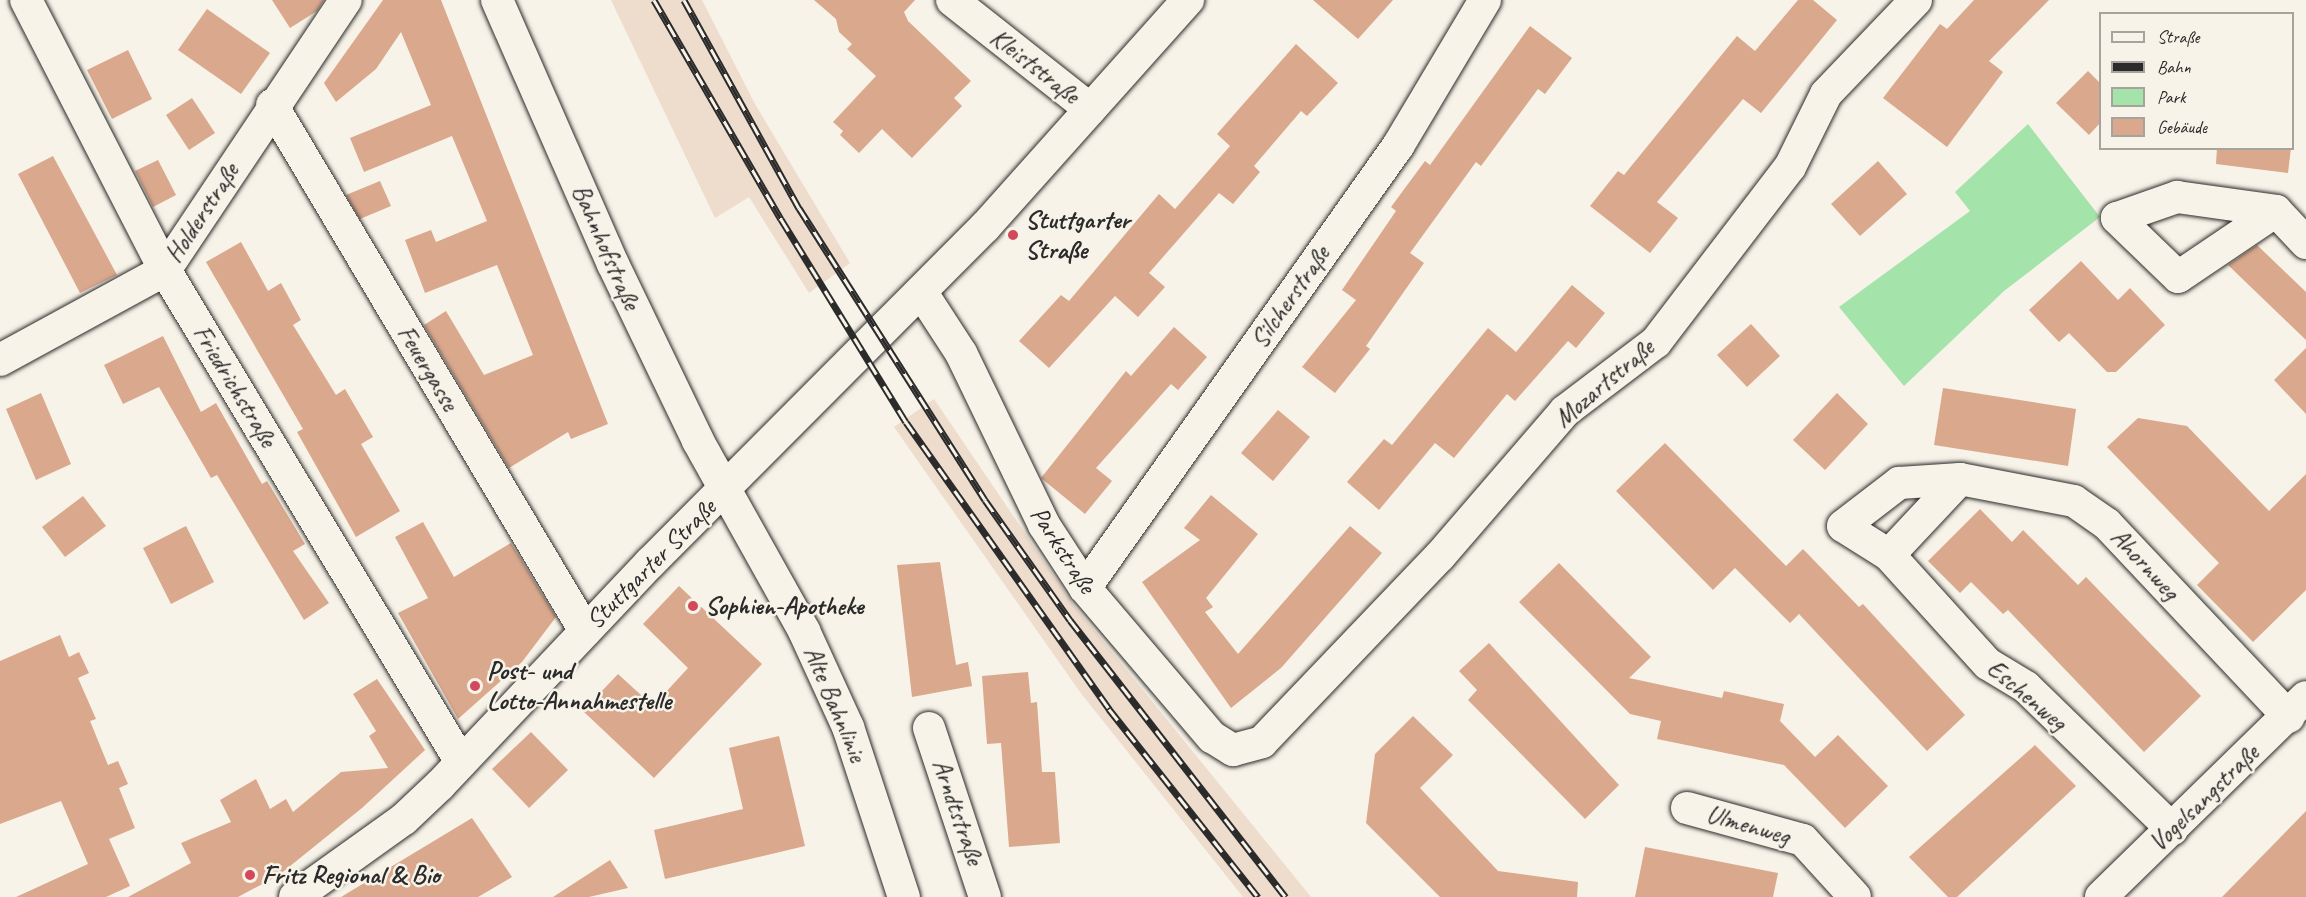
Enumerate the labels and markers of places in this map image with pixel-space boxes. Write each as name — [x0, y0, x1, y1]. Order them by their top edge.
place label: Stuttgarter Straße — [1025, 204, 1130, 266]
marker: Stuttgarter Straße — [1006, 228, 1020, 242]
place label: Sophien-Apotheke — [705, 590, 863, 622]
marker: Sophien-Apotheke — [686, 599, 700, 613]
place label: Post- und Lotto-Annahmestelle — [487, 655, 671, 716]
marker: Post- und Lotto-Annahmestelle — [468, 679, 482, 693]
place label: Fritz Regional & Bio — [262, 859, 442, 891]
marker: Fritz Regional & Bio — [243, 868, 257, 882]

